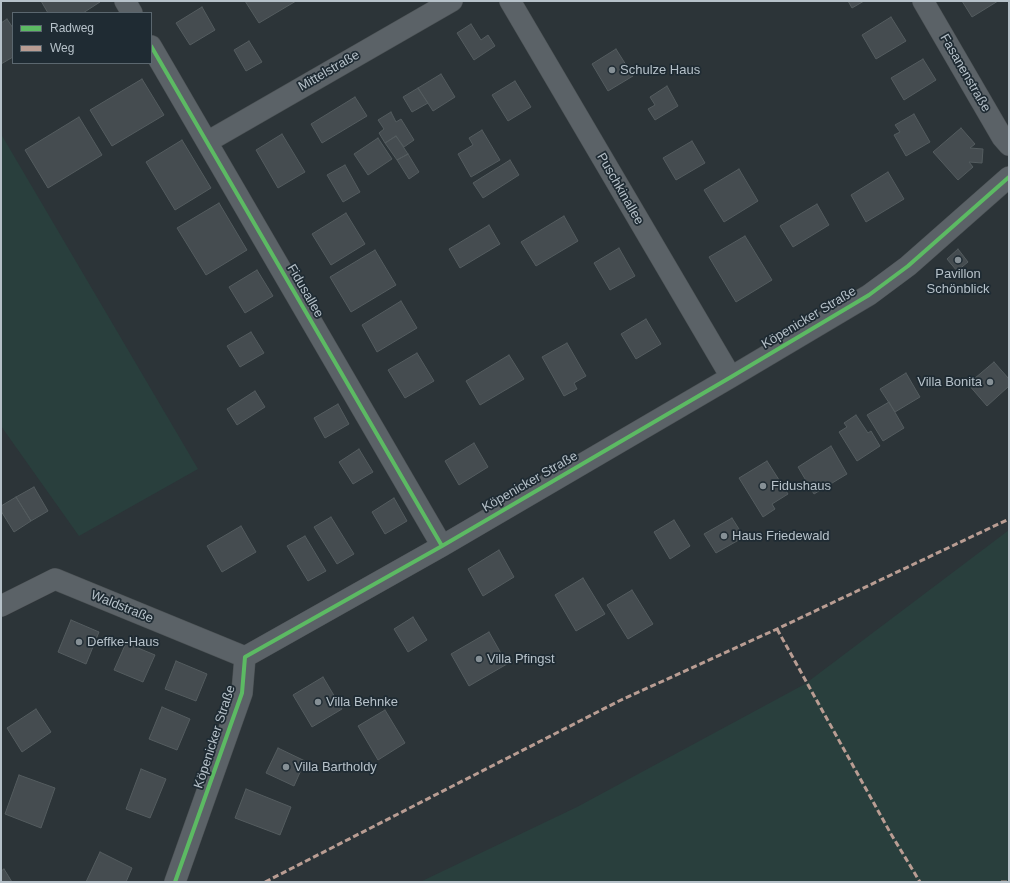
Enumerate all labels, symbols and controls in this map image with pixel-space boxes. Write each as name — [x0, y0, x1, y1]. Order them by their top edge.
legend — [12, 12, 152, 64]
text: Radweg — [50, 21, 94, 35]
street label: Fasanenstraße — [936, 31, 994, 115]
text: Weg — [50, 41, 74, 55]
street label: Mittelstraße — [296, 47, 362, 95]
place label: Schulze Haus — [620, 62, 700, 78]
marker: Schulze Haus — [607, 65, 617, 75]
street label: Puschkinallee — [593, 150, 647, 228]
marker: Pavillon Schönblick — [953, 255, 963, 265]
street label: Fidusallee — [283, 261, 327, 321]
place label: Pavillon Schönblick — [927, 266, 989, 297]
street label: Köpenicker Straße — [759, 284, 859, 352]
place label: Villa Bonita — [917, 374, 982, 390]
marker: Villa Bonita — [985, 377, 995, 387]
street label: Köpenicker Straße — [479, 448, 581, 516]
place label: Fidushaus — [771, 478, 831, 494]
marker: Fidushaus — [758, 481, 768, 491]
place label: Haus Friedewald — [732, 528, 830, 544]
marker: Haus Friedewald — [719, 531, 729, 541]
street label: Waldstraße — [88, 587, 156, 627]
place label: Deffke-Haus — [87, 634, 159, 650]
marker: Deffke-Haus — [74, 637, 84, 647]
place label: Villa Pfingst — [487, 651, 555, 667]
marker: Villa Pfingst — [474, 654, 484, 664]
street label: Köpenicker Straße — [191, 683, 239, 791]
place label: Villa Behnke — [326, 694, 398, 710]
marker: Villa Behnke — [313, 697, 323, 707]
place label: Villa Bartholdy — [294, 759, 377, 775]
marker: Villa Bartholdy — [281, 762, 291, 772]

